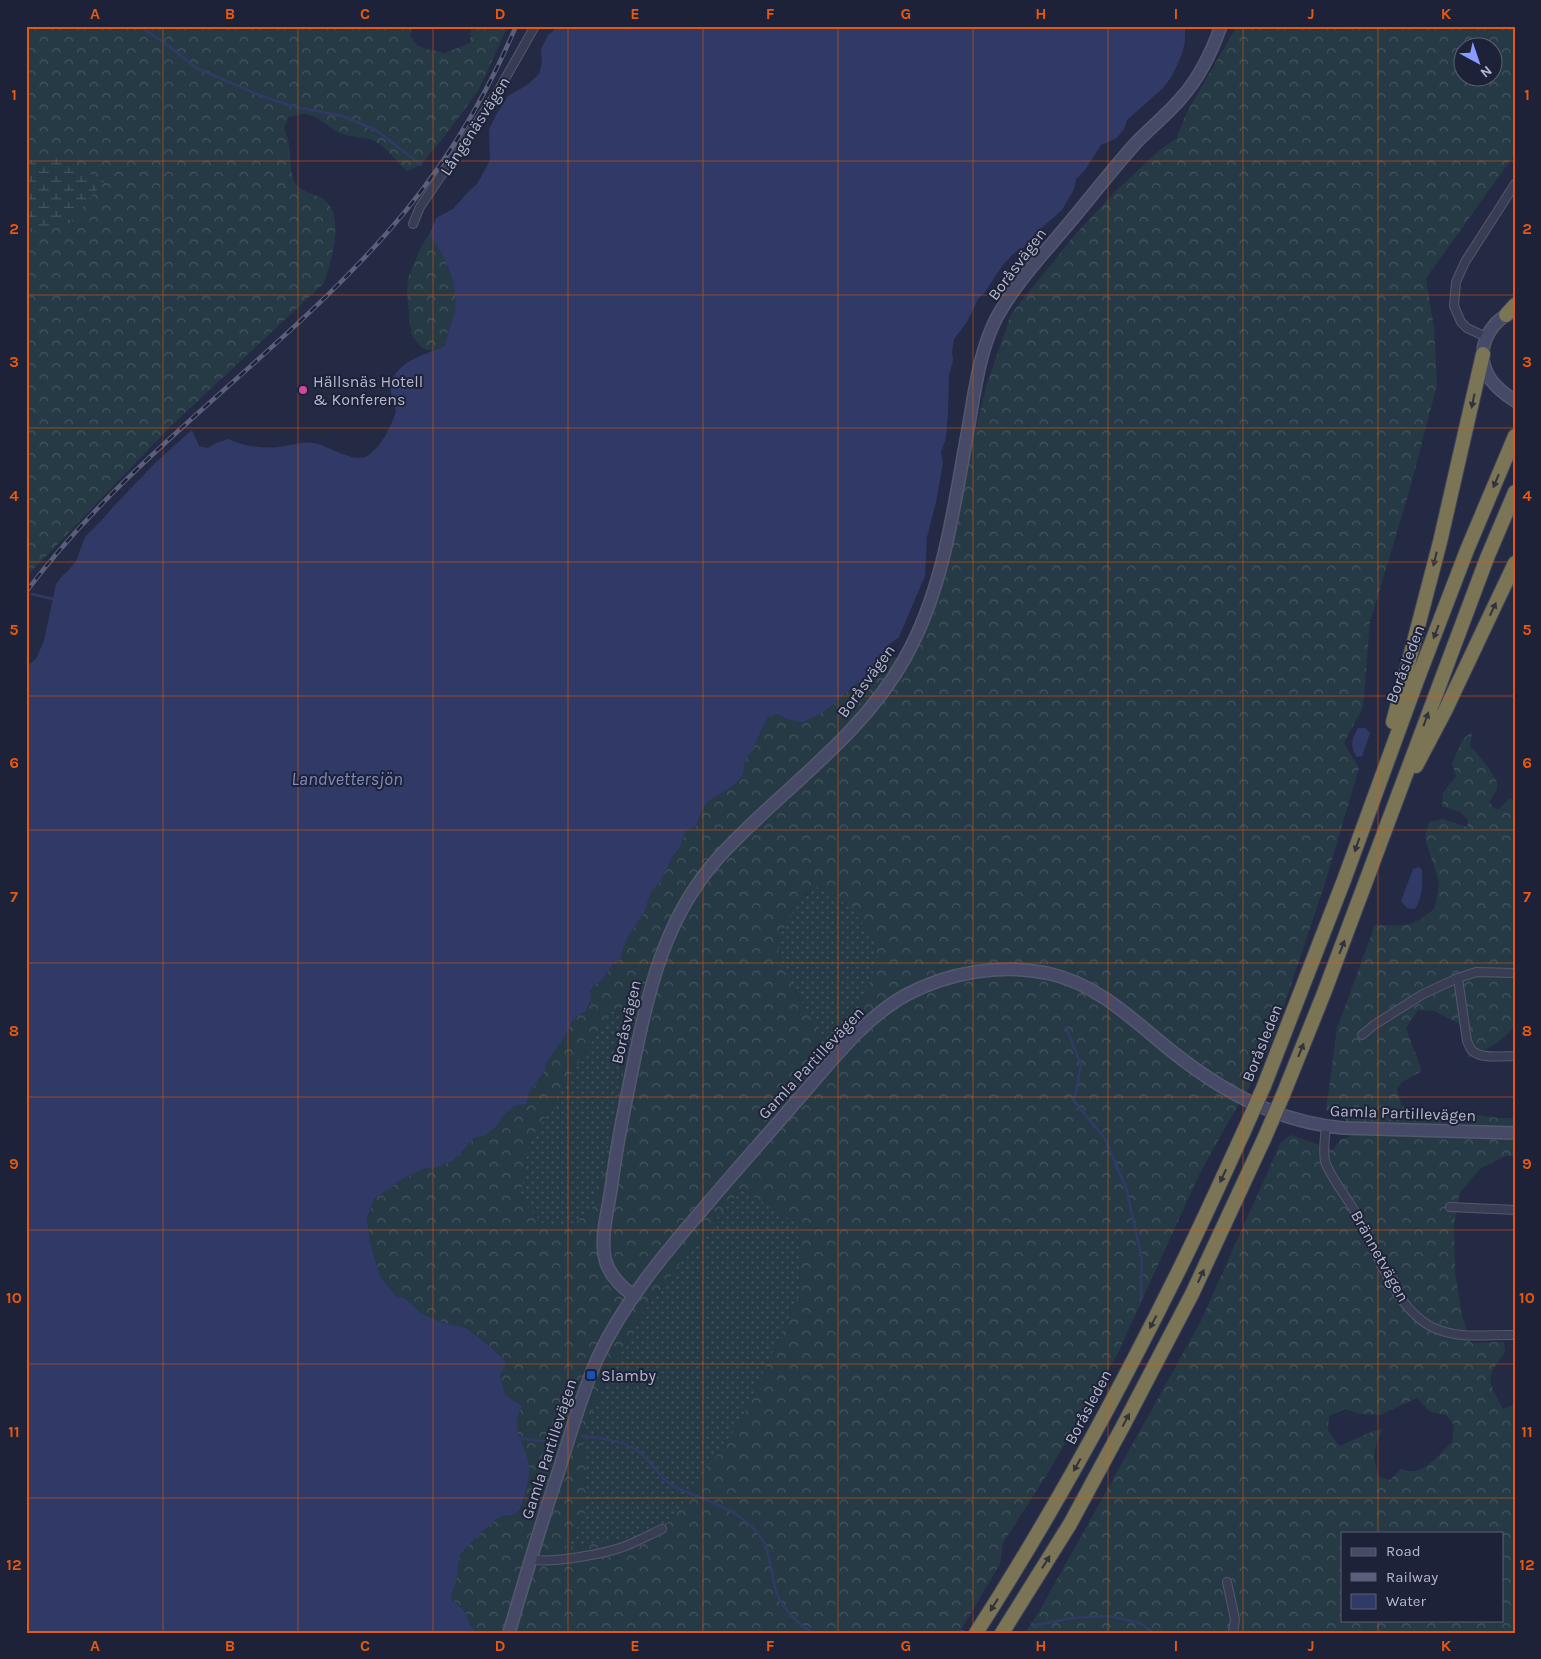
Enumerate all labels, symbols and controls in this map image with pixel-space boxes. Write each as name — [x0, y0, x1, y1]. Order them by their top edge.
text: A — [90, 4, 100, 23]
text: B — [225, 4, 235, 23]
text: C — [360, 4, 370, 23]
text: D — [495, 4, 506, 23]
text: E — [630, 4, 640, 23]
text: F — [766, 4, 775, 23]
text: G — [901, 4, 911, 23]
text: H — [1035, 4, 1047, 23]
text: I — [1174, 4, 1178, 23]
text: J — [1307, 4, 1315, 23]
text: K — [1441, 4, 1452, 23]
north arrow — [1454, 38, 1504, 88]
text: N — [1477, 62, 1495, 81]
street label: Långenäsvägen — [436, 73, 514, 179]
text: 1 — [11, 85, 17, 104]
text: 1 — [1524, 85, 1530, 104]
text: 2 — [9, 219, 19, 238]
text: 2 — [1522, 219, 1532, 238]
street label: Boråsvägen — [984, 224, 1050, 304]
text: 3 — [9, 352, 19, 371]
text: 3 — [1522, 352, 1532, 371]
place label: Hällsnäs Hotell & Konferens — [313, 372, 423, 409]
marker: Hällsnäs Hotell & Konferens — [297, 384, 309, 396]
one-way arrow — [1468, 394, 1476, 410]
one-way arrow — [1492, 474, 1500, 489]
text: 4 — [9, 486, 19, 505]
text: 4 — [1522, 486, 1532, 505]
one-way arrow — [1431, 552, 1439, 567]
one-way arrow — [1489, 602, 1497, 616]
text: 5 — [9, 620, 19, 639]
text: 5 — [1522, 620, 1532, 639]
street label: Boråsleden — [1381, 622, 1429, 706]
one-way arrow — [1431, 625, 1439, 639]
street label: Boråsvägen — [833, 641, 899, 721]
one-way arrow — [1422, 711, 1430, 726]
text: 6 — [9, 753, 19, 772]
text: 6 — [1522, 753, 1532, 772]
water label: Landvettersjön — [291, 768, 403, 790]
one-way arrow — [1352, 838, 1360, 853]
text: 7 — [10, 887, 18, 906]
text: 7 — [1523, 887, 1531, 906]
one-way arrow — [1338, 939, 1346, 954]
street label: Boråsvägen — [607, 978, 645, 1066]
street label: Boråsleden — [1238, 1002, 1286, 1084]
street label: Gamla Partillevägen — [754, 1003, 868, 1123]
text: 8 — [9, 1021, 19, 1040]
text: 8 — [1522, 1021, 1532, 1040]
one-way arrow — [1298, 1042, 1306, 1057]
street label: Gamla Partillevägen — [1330, 1101, 1476, 1125]
text: 9 — [9, 1154, 19, 1173]
text: 9 — [1522, 1154, 1532, 1173]
one-way arrow — [1219, 1168, 1227, 1183]
street label: Brännetvägen — [1347, 1207, 1413, 1305]
one-way arrow — [1197, 1269, 1205, 1283]
text: 10 — [6, 1288, 22, 1307]
text: 10 — [1519, 1288, 1535, 1307]
one-way arrow — [1149, 1315, 1157, 1329]
place label: Slamby — [601, 1366, 656, 1385]
street label: Boråsleden — [1060, 1366, 1116, 1448]
marker: Slamby — [585, 1369, 597, 1381]
street label: Gamla Partillevägen — [517, 1376, 581, 1522]
one-way arrow — [1122, 1413, 1130, 1428]
text: 11 — [8, 1422, 20, 1441]
text: 11 — [1521, 1422, 1533, 1441]
one-way arrow — [1072, 1459, 1081, 1472]
legend — [1341, 1532, 1504, 1622]
text: Road — [1386, 1542, 1421, 1560]
text: 12 — [6, 1555, 22, 1574]
one-way arrow — [1042, 1555, 1051, 1568]
text: 12 — [1519, 1555, 1535, 1574]
text: Railway — [1386, 1568, 1438, 1586]
text: Water — [1386, 1592, 1427, 1610]
one-way arrow — [989, 1599, 998, 1612]
text: A — [90, 1636, 100, 1655]
text: B — [225, 1636, 235, 1655]
text: C — [360, 1636, 370, 1655]
text: D — [495, 1636, 506, 1655]
text: E — [630, 1636, 640, 1655]
text: F — [766, 1636, 775, 1655]
text: G — [901, 1636, 911, 1655]
text: H — [1035, 1636, 1047, 1655]
text: I — [1174, 1636, 1178, 1655]
text: J — [1307, 1636, 1315, 1655]
text: K — [1441, 1636, 1452, 1655]

